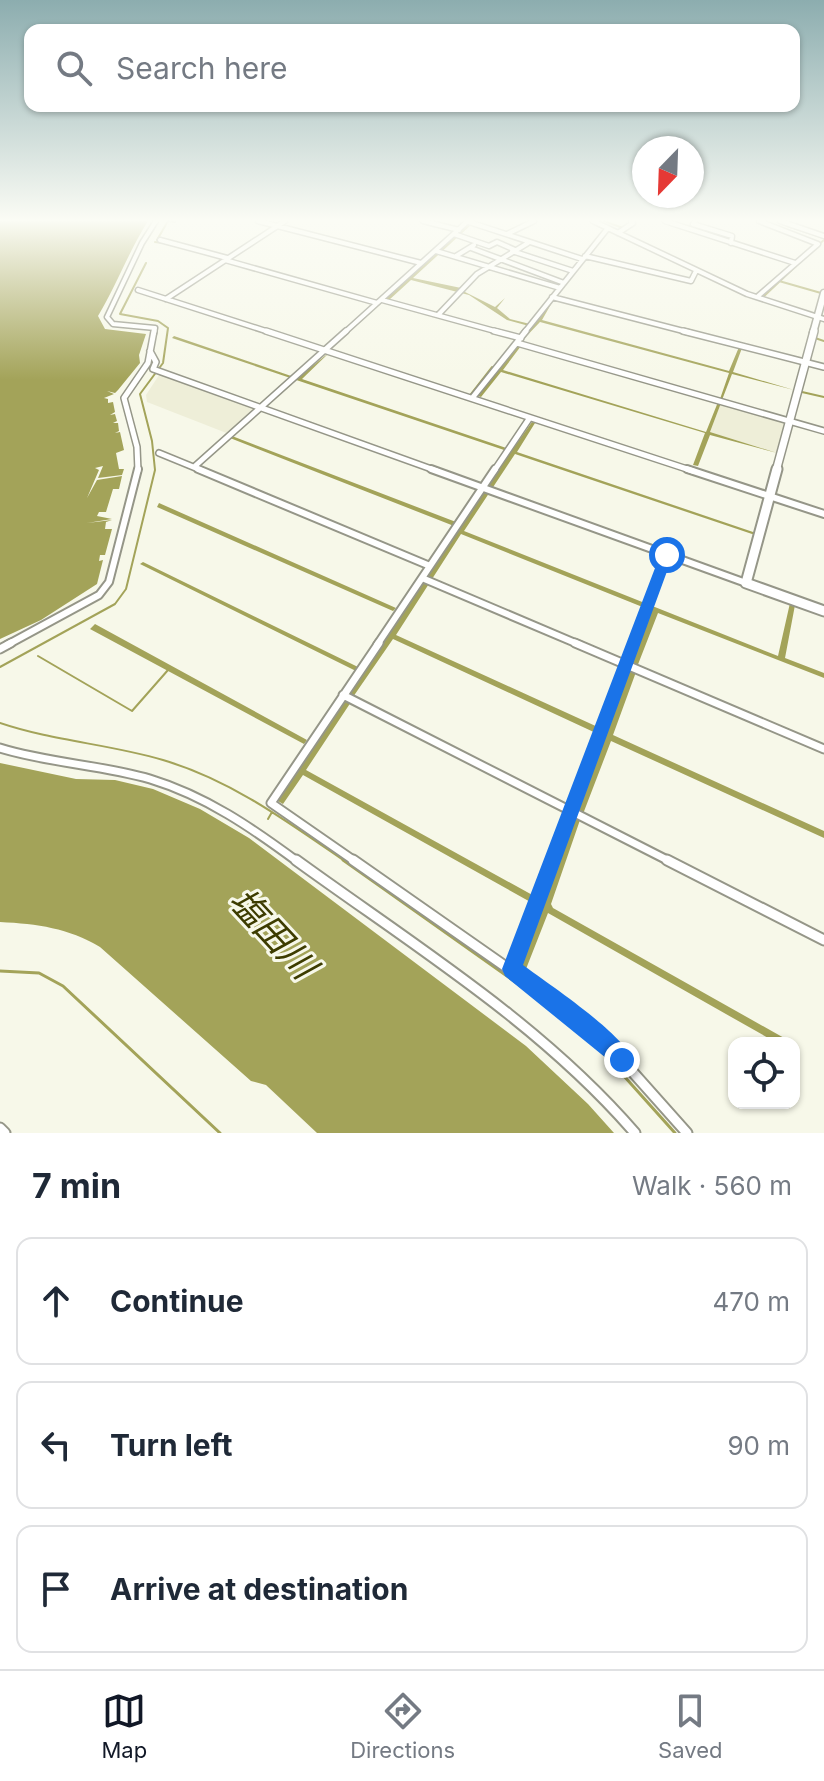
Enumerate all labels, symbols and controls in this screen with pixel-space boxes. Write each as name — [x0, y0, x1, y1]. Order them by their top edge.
search box — [24, 24, 800, 112]
icon: search — [52, 46, 96, 90]
text: Search here — [116, 50, 288, 86]
north arrow — [632, 136, 704, 208]
route start — [649, 537, 685, 573]
water label: 塩田川 — [220, 878, 329, 990]
map controls — [728, 1037, 800, 1109]
button: locate — [728, 1037, 800, 1109]
route end — [604, 1042, 640, 1078]
text: 7 min — [32, 1165, 121, 1206]
text: Walk · 560 m — [632, 1170, 792, 1201]
icon: ahead — [34, 1279, 78, 1323]
text: Continue — [110, 1283, 244, 1319]
text: 470 m — [712, 1286, 790, 1317]
icon: left — [34, 1423, 78, 1467]
text: Turn left — [110, 1427, 232, 1463]
text: 90 m — [727, 1430, 790, 1461]
icon: arrive — [34, 1567, 78, 1611]
text: Arrive at destination — [110, 1571, 408, 1607]
tab: Map — [102, 1689, 147, 1763]
tab: Directions — [350, 1689, 455, 1763]
tab: Saved — [658, 1689, 722, 1763]

